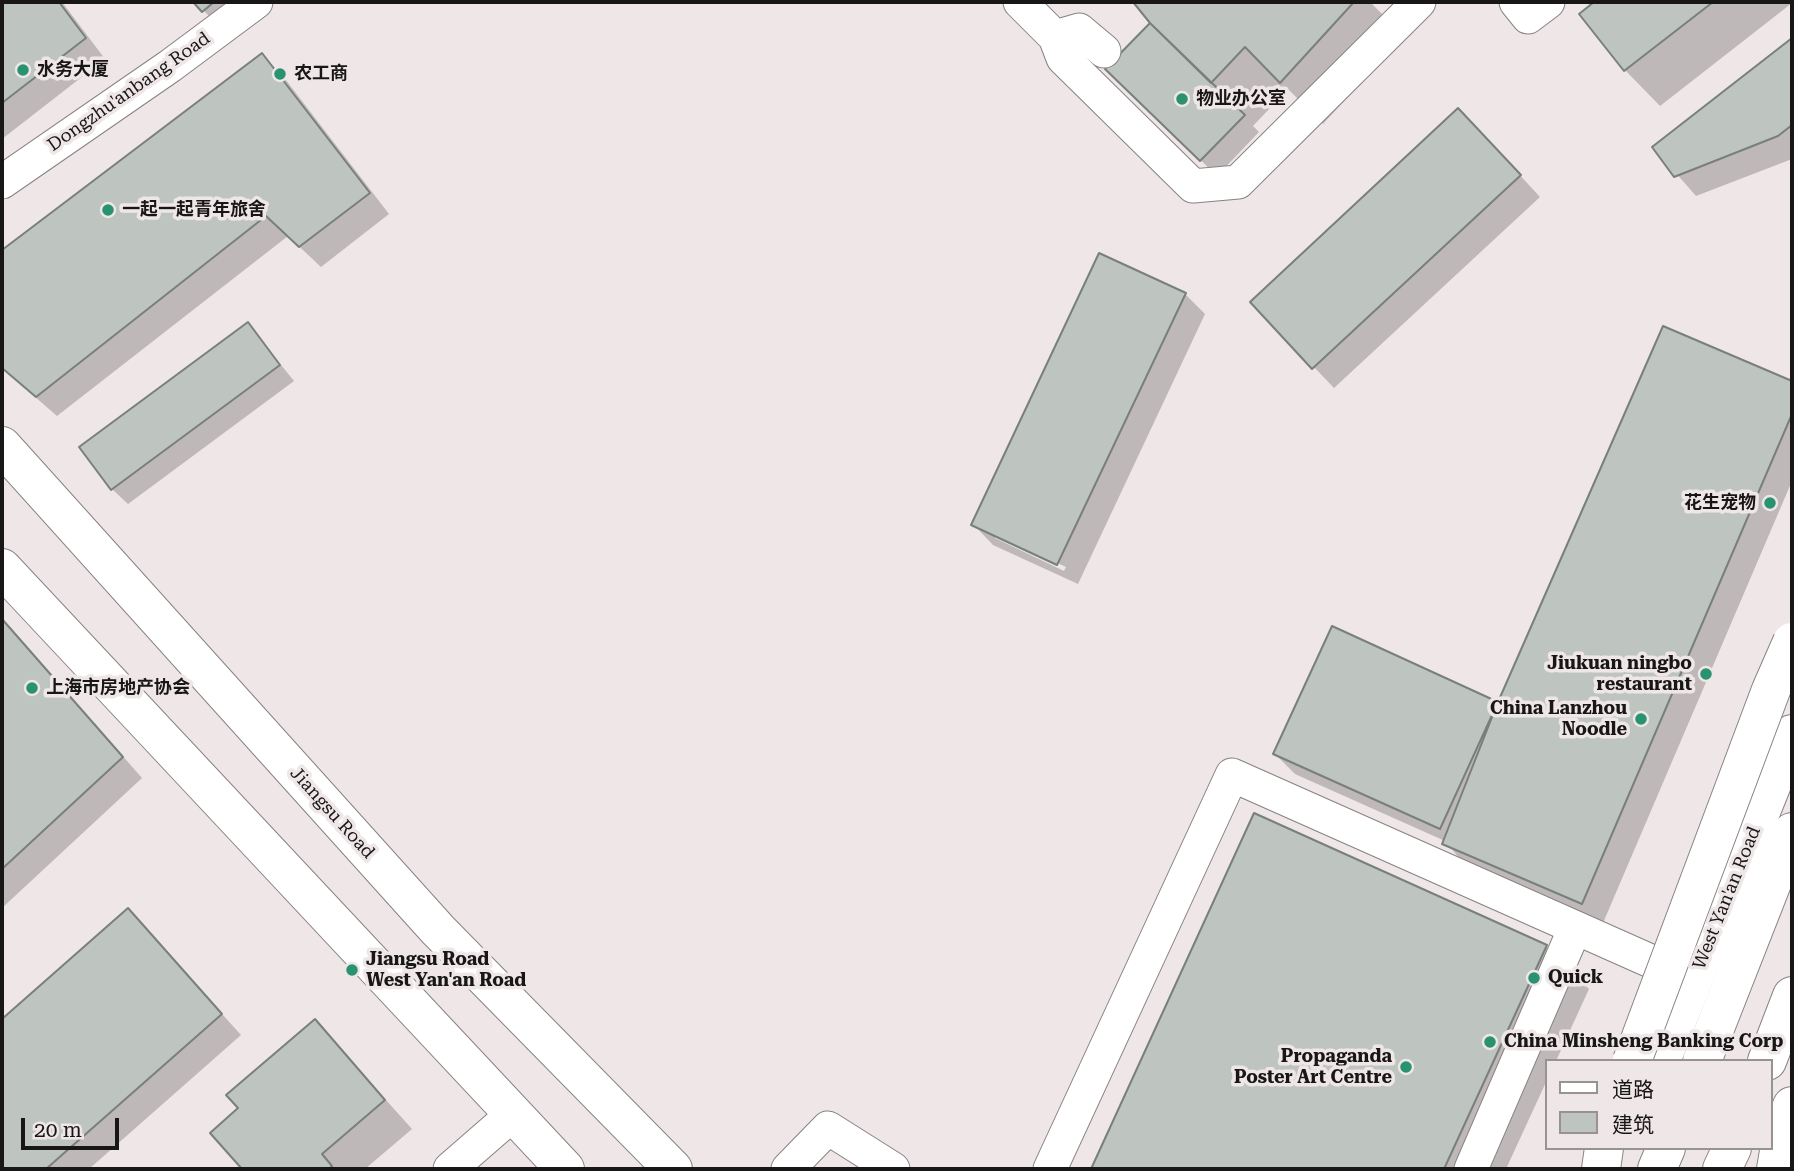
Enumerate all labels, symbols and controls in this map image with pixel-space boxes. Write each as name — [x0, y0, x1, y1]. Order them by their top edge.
street label: Dongzhu'anbang Road — [44, 28, 214, 156]
place label: 水务大厦 — [37, 59, 109, 81]
marker: 水务大厦 — [15, 62, 31, 78]
place label: 农工商 — [294, 63, 348, 85]
marker: 农工商 — [272, 66, 288, 82]
place label: 物业办公室 — [1196, 88, 1286, 110]
marker: 物业办公室 — [1174, 91, 1190, 107]
place label: 一起一起青年旅舍 — [122, 199, 266, 221]
marker: 一起一起青年旅舍 — [100, 202, 116, 218]
place label: 花生宠物 — [1684, 492, 1756, 514]
marker: 花生宠物 — [1762, 495, 1778, 511]
place label: Jiukuan ningbo restaurant — [1547, 653, 1692, 696]
marker: Jiukuan ningbo restaurant — [1698, 666, 1714, 682]
place label: 上海市房地产协会 — [46, 677, 190, 699]
marker: 上海市房地产协会 — [24, 680, 40, 696]
place label: China Lanzhou Noodle — [1490, 698, 1627, 740]
marker: China Lanzhou Noodle — [1633, 711, 1649, 727]
street label: Jiangsu Road — [285, 763, 379, 863]
street label: West Yan'an Road — [1689, 824, 1765, 972]
place label: Jiangsu Road West Yan'an Road — [366, 949, 526, 992]
marker: Jiangsu Road West Yan'an Road — [344, 962, 360, 978]
place label: Quick — [1548, 967, 1603, 989]
marker: Quick — [1526, 970, 1542, 986]
place label: China Minsheng Banking Corp — [1504, 1031, 1783, 1053]
marker: China Minsheng Banking Corp — [1482, 1034, 1498, 1050]
place label: Propaganda Poster Art Centre — [1234, 1046, 1392, 1088]
marker: Propaganda Poster Art Centre — [1398, 1059, 1414, 1075]
legend — [1546, 1059, 1773, 1150]
text: 道路 — [1612, 1078, 1654, 1102]
scale bar — [24, 1104, 122, 1148]
text: 建筑 — [1612, 1113, 1654, 1137]
text: 20 m — [34, 1118, 82, 1142]

